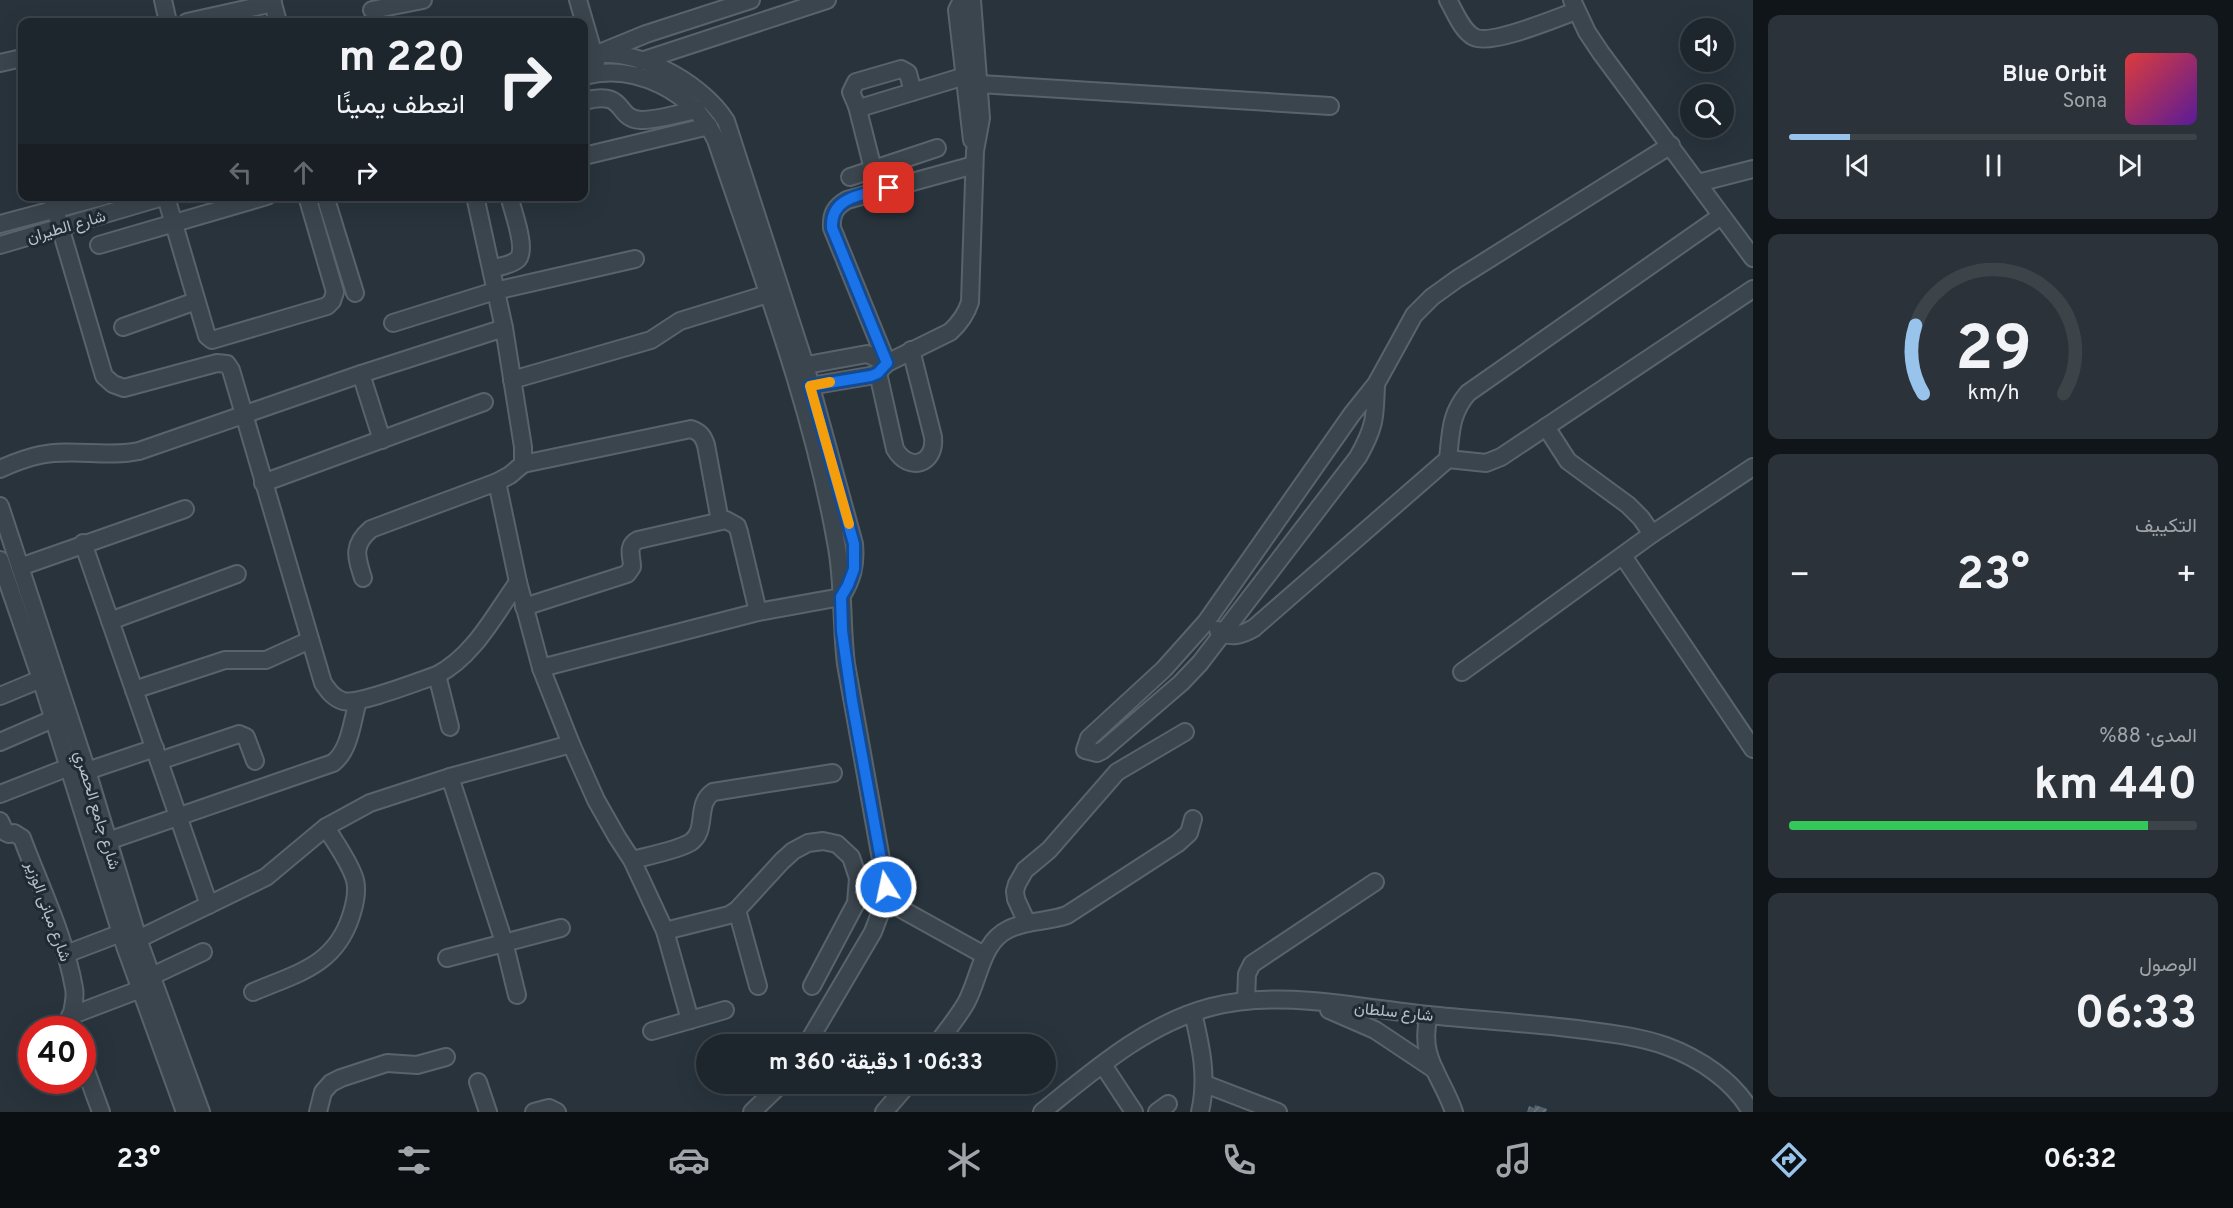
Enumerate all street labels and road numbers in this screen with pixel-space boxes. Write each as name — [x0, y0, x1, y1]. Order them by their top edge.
street label: شارع الطيران — [25, 207, 108, 249]
street label: شارع جامع الحصري — [67, 749, 124, 873]
street label: شارع مبانى الوزير — [19, 858, 75, 965]
street label: شارع سلطان — [1353, 999, 1434, 1027]

